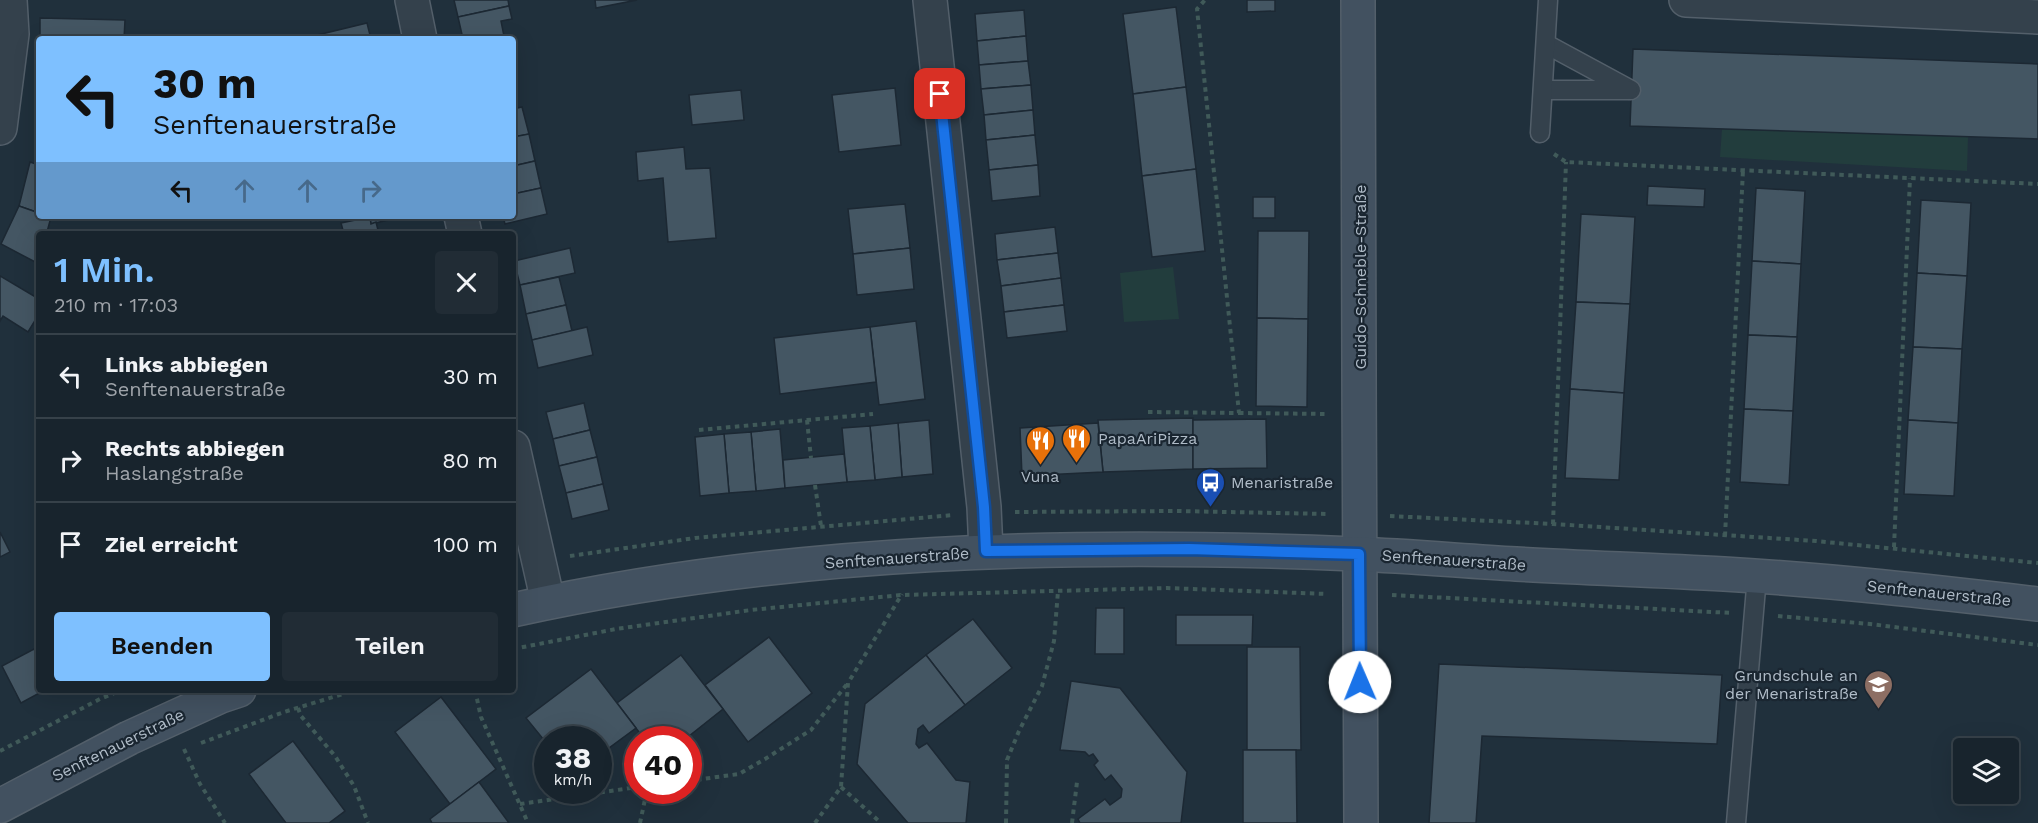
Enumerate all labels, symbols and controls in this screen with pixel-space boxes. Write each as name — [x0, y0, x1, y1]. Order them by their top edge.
text: 30 m — [153, 59, 257, 108]
icon: left — [54, 60, 132, 138]
pin — [914, 68, 965, 119]
icon: arrive — [923, 77, 956, 110]
text: Senftenauerstraße — [153, 109, 397, 141]
icon: left — [165, 174, 198, 207]
icon: ahead — [228, 174, 261, 207]
icon: ahead — [291, 174, 324, 207]
icon: right — [354, 174, 387, 207]
street label: Guido-Schneble-Straße — [1351, 185, 1370, 369]
text: 1 Min. — [54, 249, 155, 291]
button: close — [435, 251, 498, 314]
text: 210 m · 17:03 — [54, 293, 178, 317]
text: Links abbiegen — [105, 352, 268, 377]
icon: left — [54, 360, 87, 393]
text: 30 m — [443, 364, 498, 389]
text: Senftenauerstraße — [105, 377, 286, 401]
restaurant icon: PapaAriPizza — [1061, 422, 1093, 464]
restaurant icon: Vuna — [1024, 424, 1056, 466]
place label: PapaAriPizza — [1098, 429, 1197, 448]
text: Rechts abbiegen — [105, 436, 285, 461]
icon: right — [54, 444, 87, 477]
text: 80 m — [442, 448, 498, 473]
text: Haslangstraße — [105, 461, 244, 485]
bus stop icon: Menaristraße — [1194, 466, 1226, 508]
place label: Vuna — [1021, 467, 1059, 486]
place label: Menaristraße — [1231, 473, 1333, 492]
icon: arrive — [54, 528, 87, 561]
text: Ziel erreicht — [105, 532, 238, 557]
text: 100 m — [434, 532, 498, 557]
street label: Senftenauerstraße — [824, 543, 970, 573]
street label: Senftenauerstraße — [1381, 545, 1527, 575]
street label: Senftenauerstraße — [1866, 576, 2012, 610]
button: Beenden — [54, 612, 270, 681]
button: Teilen — [282, 612, 498, 681]
position arrow — [1328, 650, 1392, 714]
place label: Grundschule an der Menaristraße — [1725, 666, 1858, 703]
school or university icon: Grundschule an der Menaristraße — [1863, 668, 1895, 710]
street label: Senftenauerstraße — [49, 705, 187, 785]
speed limit sign: 40 — [624, 726, 702, 804]
map controls — [1953, 738, 2019, 804]
button: layers — [1953, 738, 2019, 804]
text: 38 — [555, 740, 591, 775]
text: km/h — [554, 771, 592, 789]

